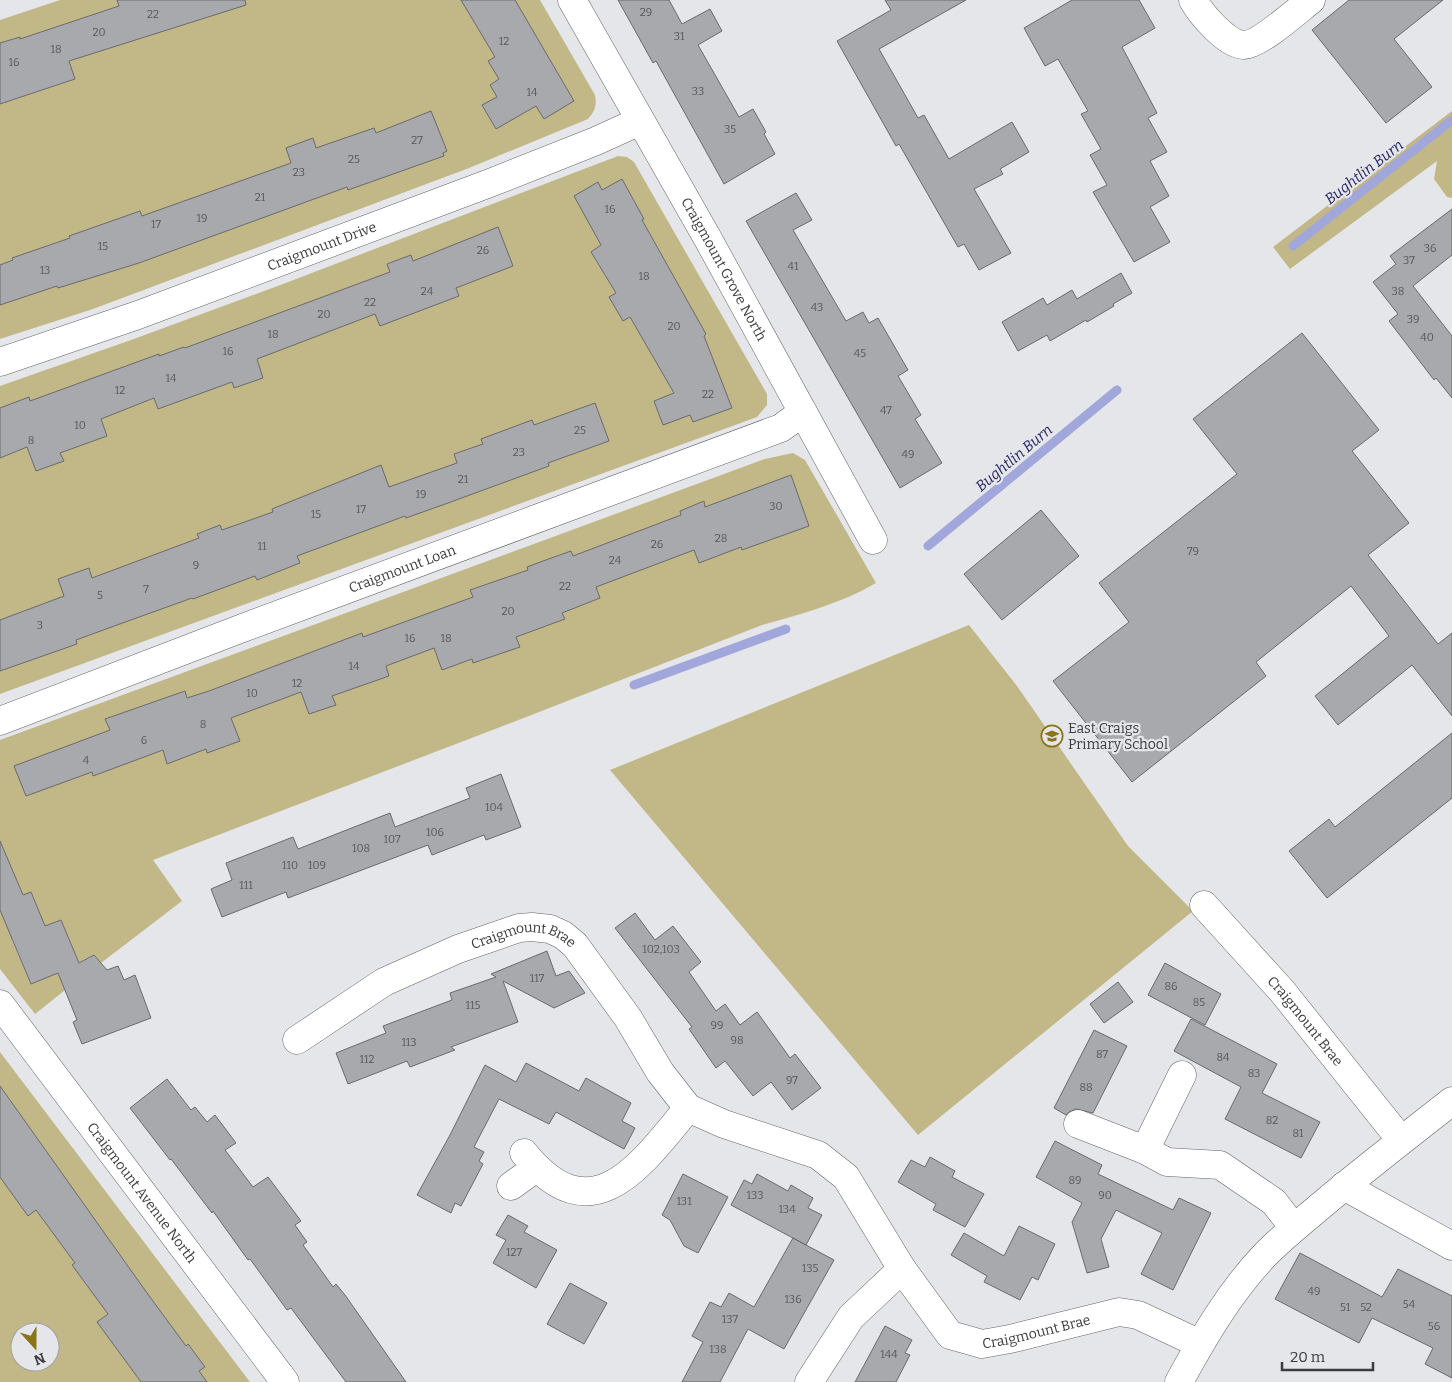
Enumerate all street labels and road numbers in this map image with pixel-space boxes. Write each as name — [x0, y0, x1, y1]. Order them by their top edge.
street label: Craigmount Grove North — [677, 195, 770, 344]
street label: Craigmount Drive — [265, 218, 379, 275]
street label: Craigmount Loan — [346, 542, 458, 597]
street label: Craigmount Brae — [467, 938, 577, 958]
street label: Craigmount Brae — [1264, 973, 1346, 1069]
street label: Craigmount Avenue North — [83, 1119, 200, 1267]
street label: Craigmount Brae — [981, 1311, 1092, 1353]

